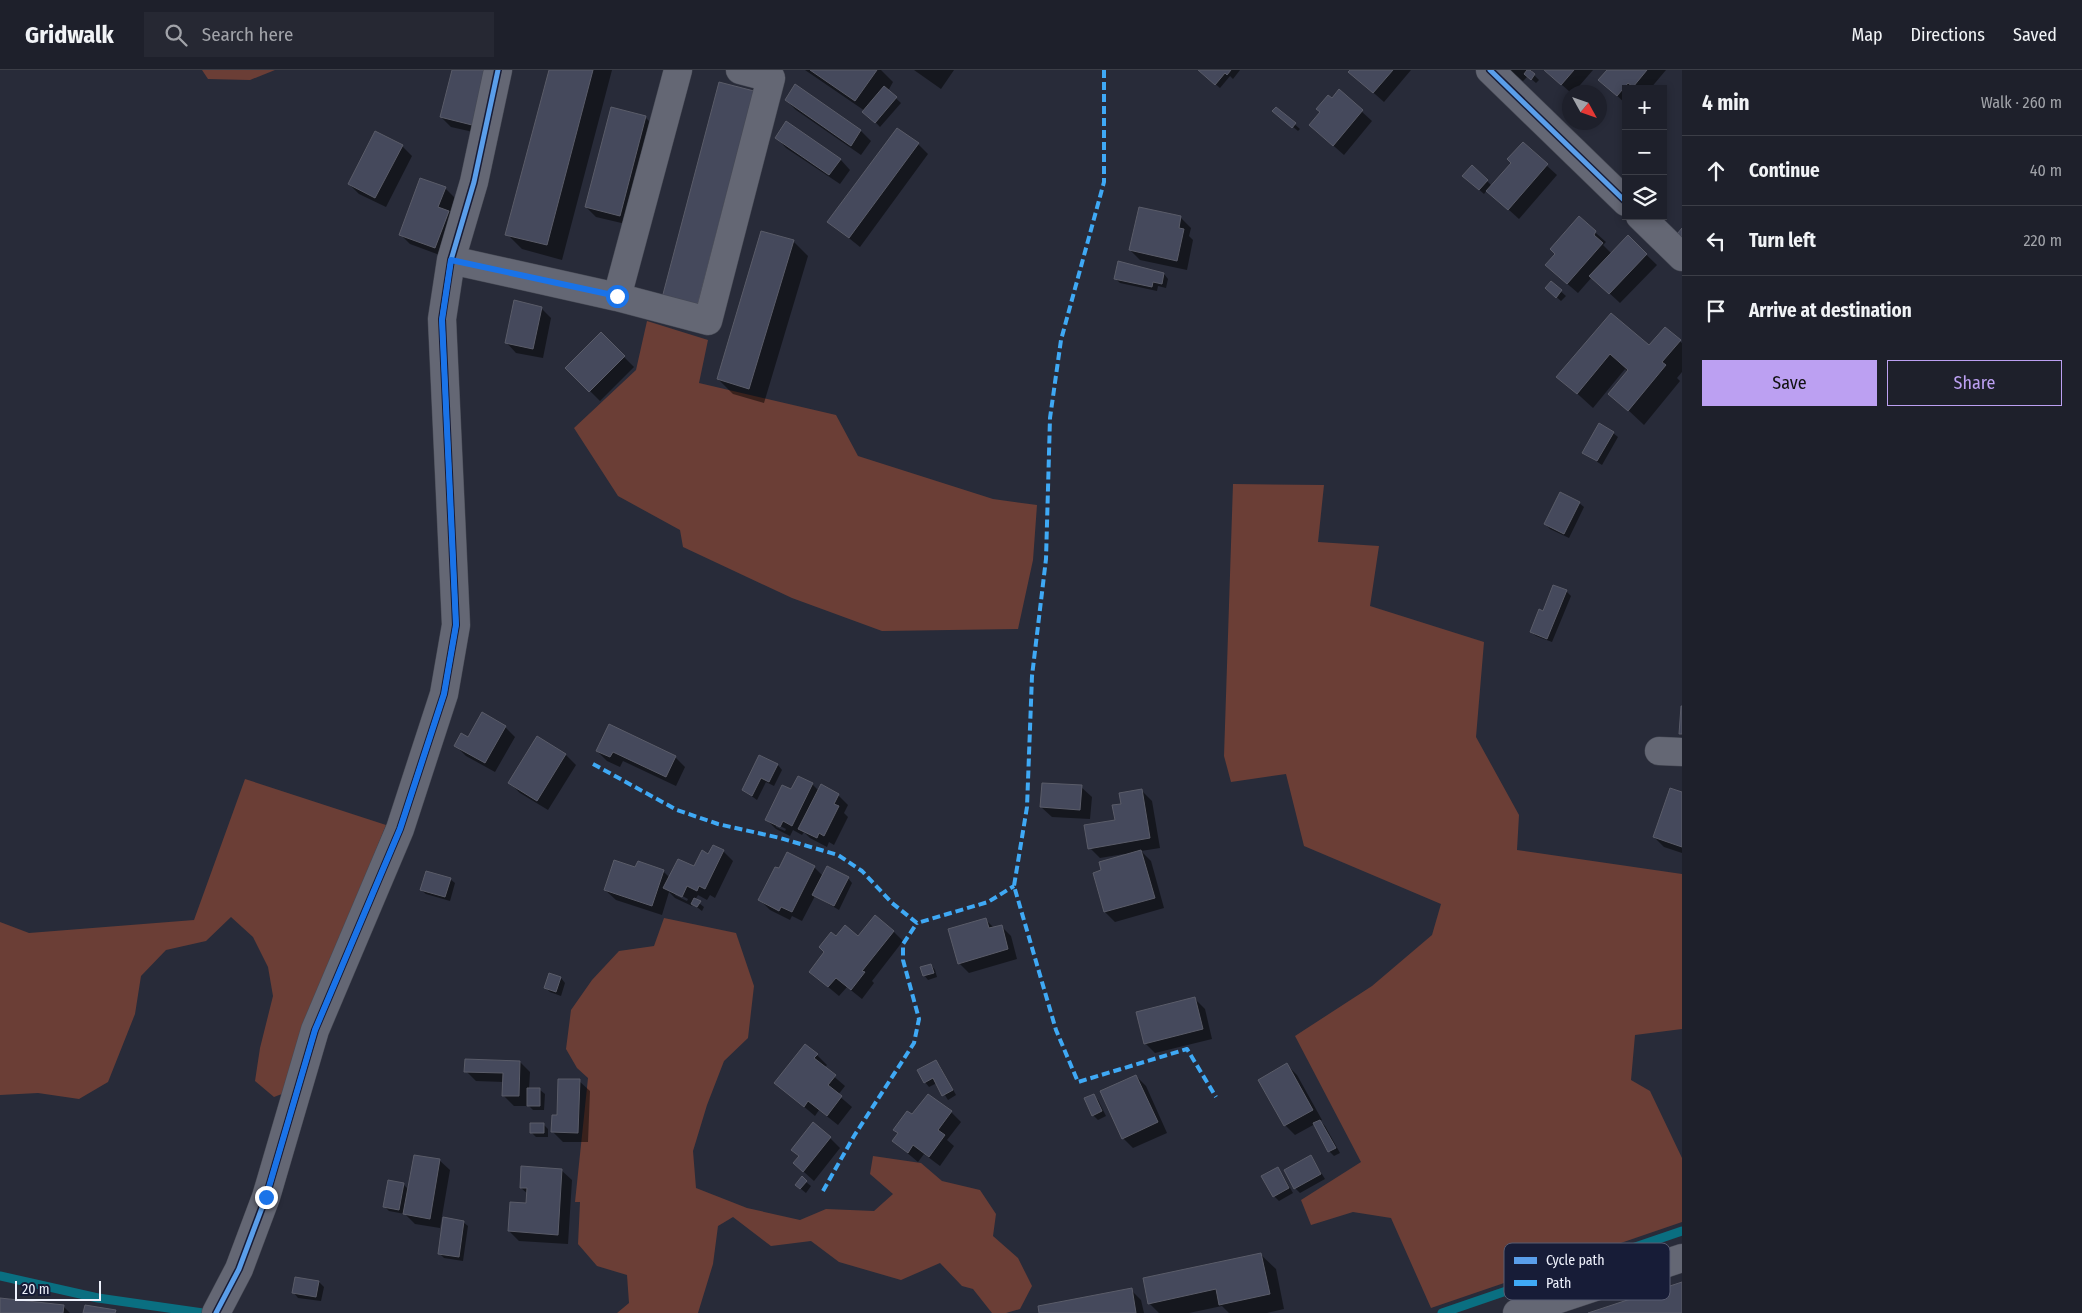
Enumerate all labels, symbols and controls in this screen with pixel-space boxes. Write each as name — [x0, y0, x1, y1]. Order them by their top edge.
search box — [144, 12, 494, 57]
text: Gridwalk — [25, 21, 114, 49]
icon: search — [162, 21, 190, 49]
text: Search here — [202, 23, 293, 46]
text: Map — [1851, 24, 1883, 46]
text: Directions — [1911, 24, 1985, 46]
text: Saved — [2013, 24, 2057, 46]
north arrow — [1562, 85, 1607, 130]
map controls — [1622, 85, 1667, 220]
button: + — [1622, 85, 1667, 130]
text: 4 min — [1702, 90, 1750, 116]
text: Walk · 260 m — [1981, 93, 2062, 112]
button: − — [1622, 130, 1667, 175]
icon: ahead — [1702, 157, 1730, 185]
text: Continue — [1749, 159, 1820, 182]
text: 40 m — [2030, 161, 2062, 180]
button: layers — [1622, 175, 1667, 220]
icon: left — [1702, 227, 1730, 255]
text: Turn left — [1749, 229, 1816, 252]
text: 220 m — [2023, 231, 2062, 250]
route start — [606, 285, 629, 308]
icon: arrive — [1702, 297, 1730, 325]
text: Arrive at destination — [1749, 299, 1912, 322]
button: Save — [1702, 360, 1877, 406]
button: Share — [1887, 360, 2062, 406]
route end — [255, 1186, 278, 1209]
legend — [1504, 1243, 1670, 1300]
text: Cycle path — [1546, 1252, 1605, 1269]
text: Path — [1546, 1275, 1571, 1292]
scale bar — [15, 1278, 101, 1301]
text: 20 m — [22, 1281, 50, 1298]

